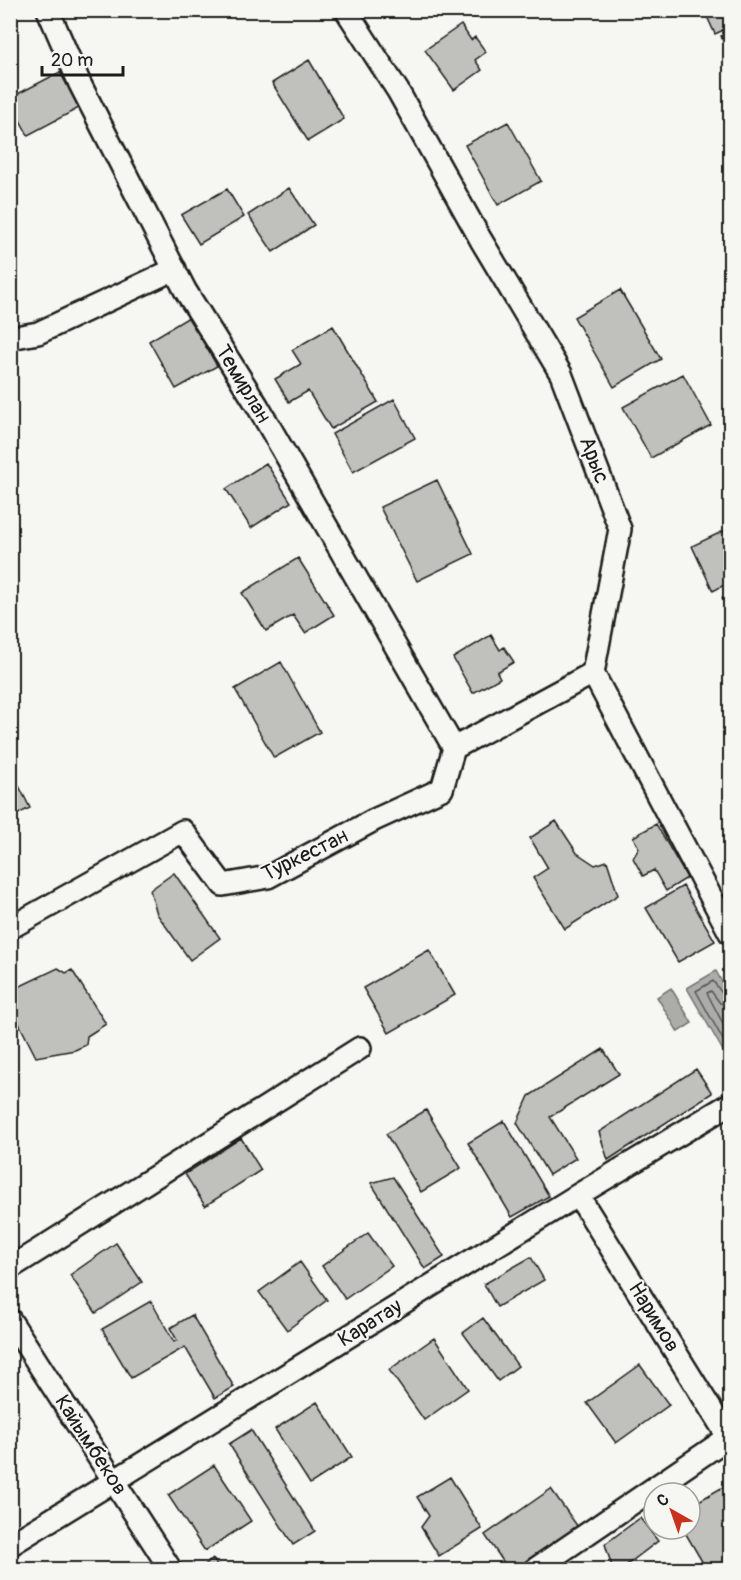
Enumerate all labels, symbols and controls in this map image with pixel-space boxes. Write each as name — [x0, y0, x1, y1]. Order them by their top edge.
scale bar — [42, 39, 123, 77]
text: 20 m — [51, 49, 93, 72]
street label: Темирлан — [209, 340, 277, 428]
street label: Арыс — [573, 433, 615, 487]
street label: Туркестан — [257, 823, 353, 887]
street label: Наримов — [622, 1277, 686, 1357]
street label: Каратау — [333, 1293, 407, 1353]
street label: Кайымбеков — [49, 1390, 133, 1500]
north arrow — [642, 1481, 702, 1541]
text: С — [653, 1489, 673, 1511]

